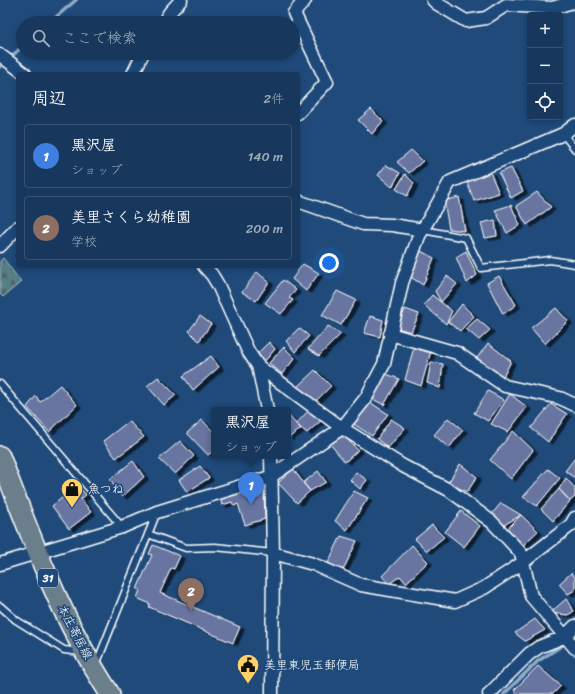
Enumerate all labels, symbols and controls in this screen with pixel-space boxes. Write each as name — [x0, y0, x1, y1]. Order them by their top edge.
map controls — [527, 12, 563, 120]
button: + — [527, 12, 563, 48]
search box — [16, 16, 300, 60]
text: ここで検索 — [62, 25, 137, 51]
icon: search — [30, 27, 52, 49]
button: − — [527, 48, 563, 84]
text: 周辺 — [32, 83, 66, 113]
button: locate — [527, 84, 563, 120]
text: 2件 — [263, 87, 284, 110]
text: 黒沢屋 — [71, 132, 116, 158]
text: 1 — [43, 145, 49, 168]
text: 140 m — [248, 145, 283, 168]
text: ショップ — [71, 158, 122, 181]
text: 美里さくら幼稚園 — [71, 204, 191, 230]
text: 2 — [42, 217, 50, 240]
text: 200 m — [246, 217, 283, 240]
text: 学校 — [71, 230, 97, 253]
your location — [319, 253, 339, 273]
popup — [211, 407, 291, 459]
text: 黒沢屋 — [225, 409, 270, 435]
text: ショップ — [225, 435, 277, 458]
pin: 1 — [238, 472, 264, 505]
shop icon: 魚つね — [59, 476, 85, 509]
place label: 魚つね — [88, 478, 124, 500]
road number: 31 — [38, 569, 58, 587]
pin: 2 — [178, 578, 204, 611]
street label: 本庄寄居線 — [51, 600, 99, 664]
public building icon: 美里東児玉郵便局 — [235, 652, 261, 685]
place label: 美里東児玉郵便局 — [264, 654, 360, 676]

